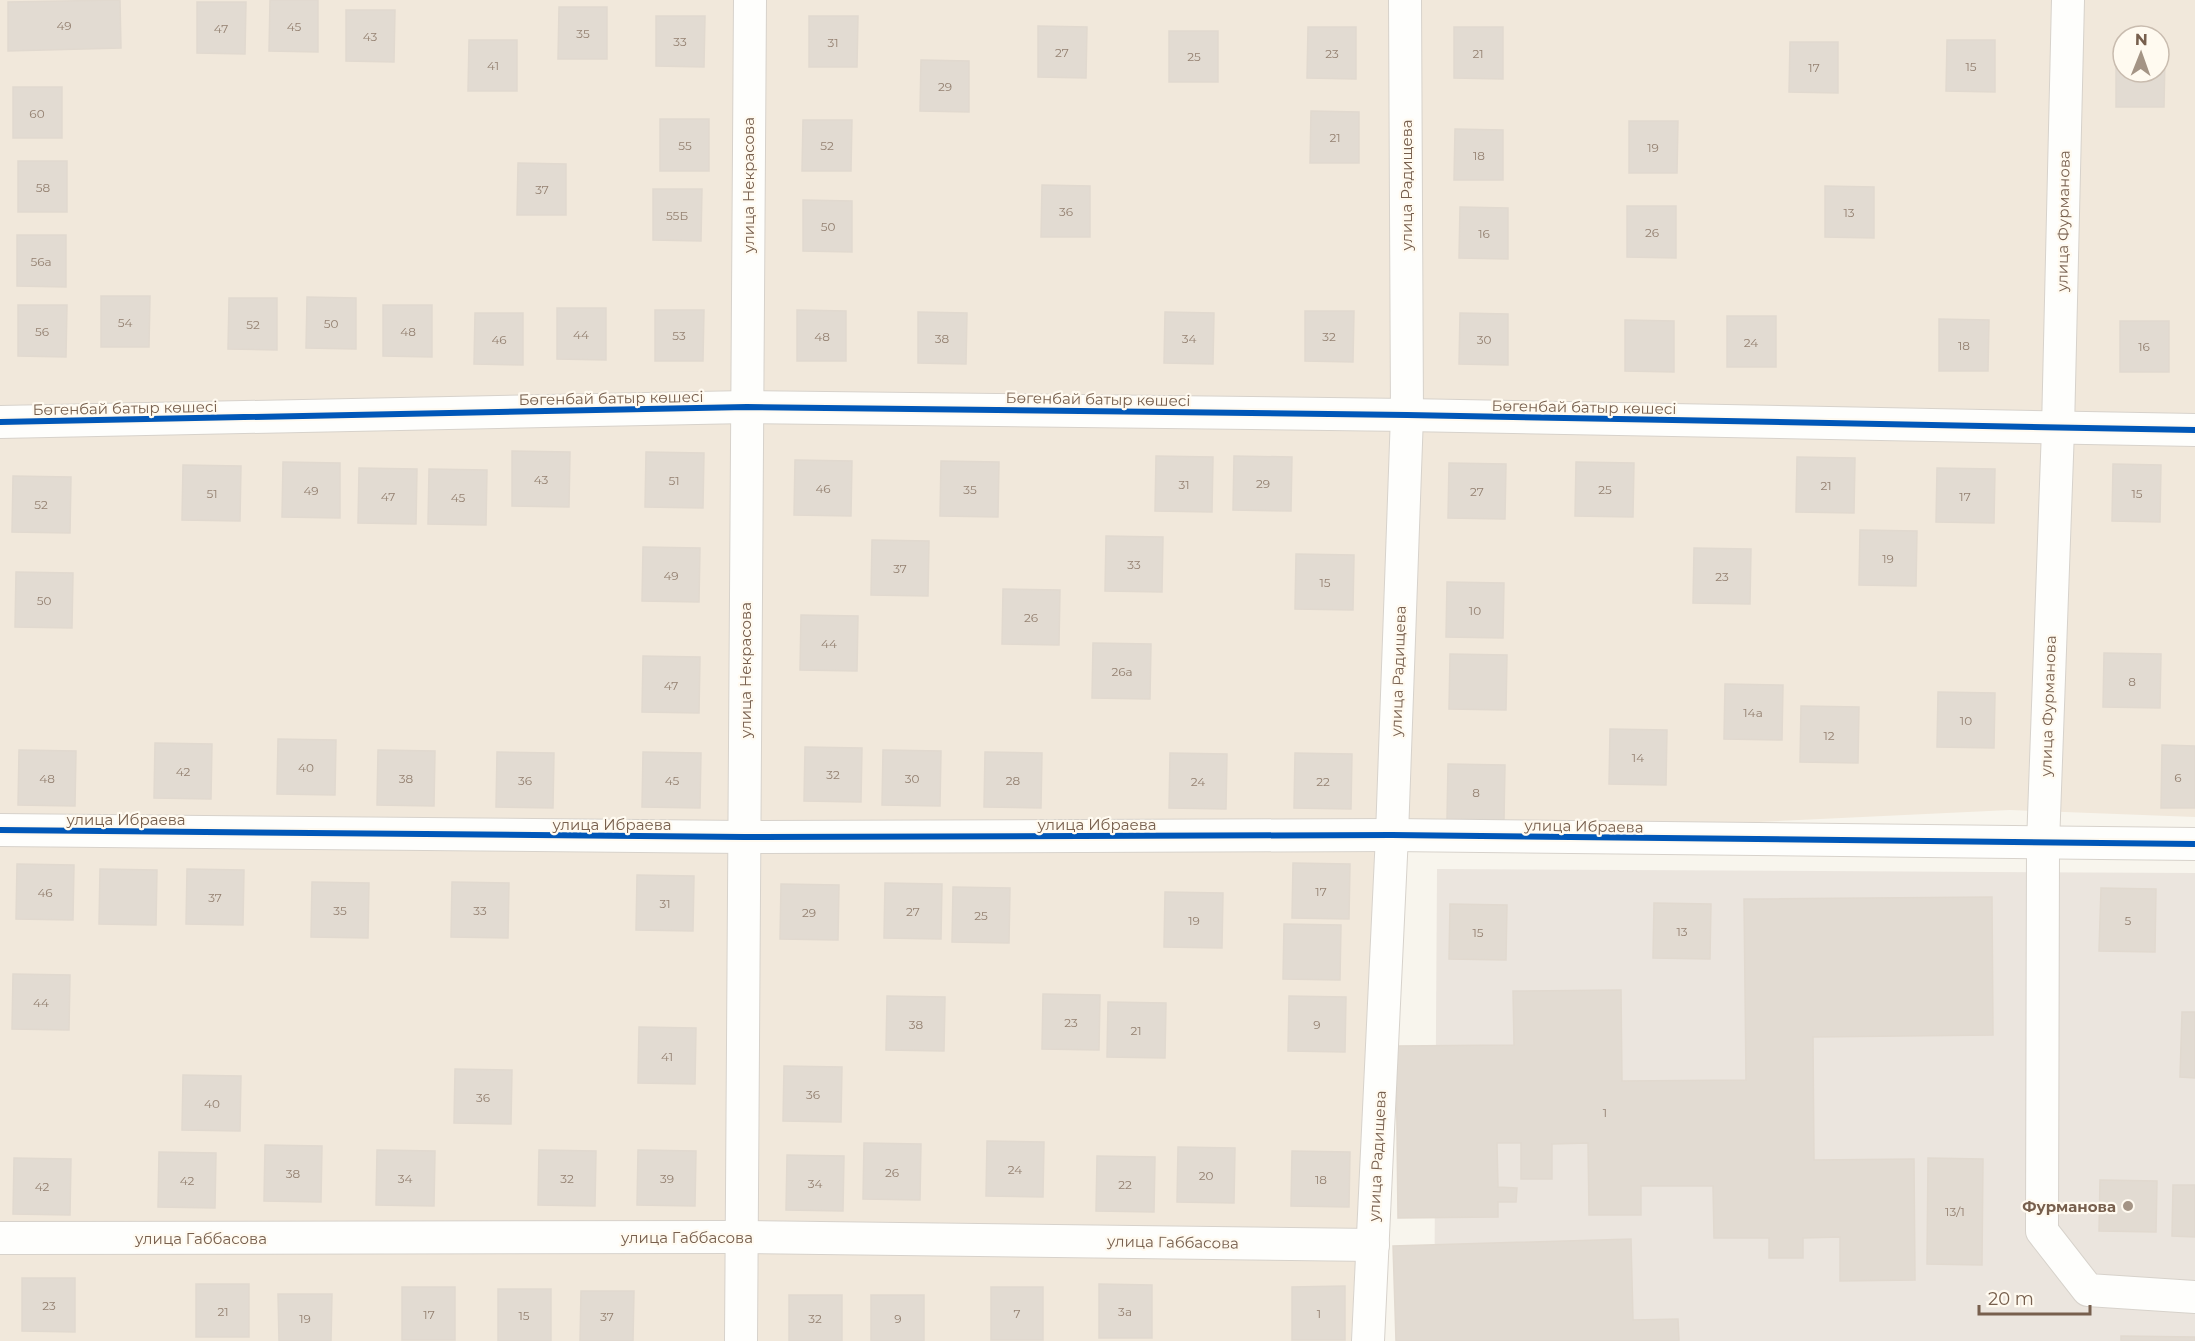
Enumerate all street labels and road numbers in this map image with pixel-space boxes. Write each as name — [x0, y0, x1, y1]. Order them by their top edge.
street label: улица Некрасова — [739, 117, 758, 254]
street label: улица Радищева — [1397, 119, 1416, 252]
street label: улица Фурманова — [2052, 150, 2074, 293]
street label: Бөгенбай батыр көшесі — [518, 387, 704, 409]
street label: Бөгенбай батыр көшесі — [1005, 388, 1191, 410]
street label: Бөгенбай батыр көшесі — [1491, 396, 1677, 418]
street label: Бөгенбай батыр көшесі — [32, 397, 218, 419]
street label: улица Некрасова — [736, 602, 755, 739]
street label: улица Радищева — [1386, 605, 1410, 738]
street label: улица Фурманова — [2036, 635, 2060, 778]
street label: улица Ибраева — [65, 810, 186, 829]
street label: улица Ибраева — [551, 815, 672, 834]
street label: улица Ибраева — [1036, 815, 1157, 834]
street label: улица Ибраева — [1523, 815, 1644, 837]
street label: улица Радищева — [1364, 1090, 1390, 1223]
street label: улица Габбасова — [620, 1228, 753, 1247]
street label: улица Габбасова — [134, 1229, 267, 1248]
street label: улица Габбасова — [1106, 1231, 1239, 1253]

